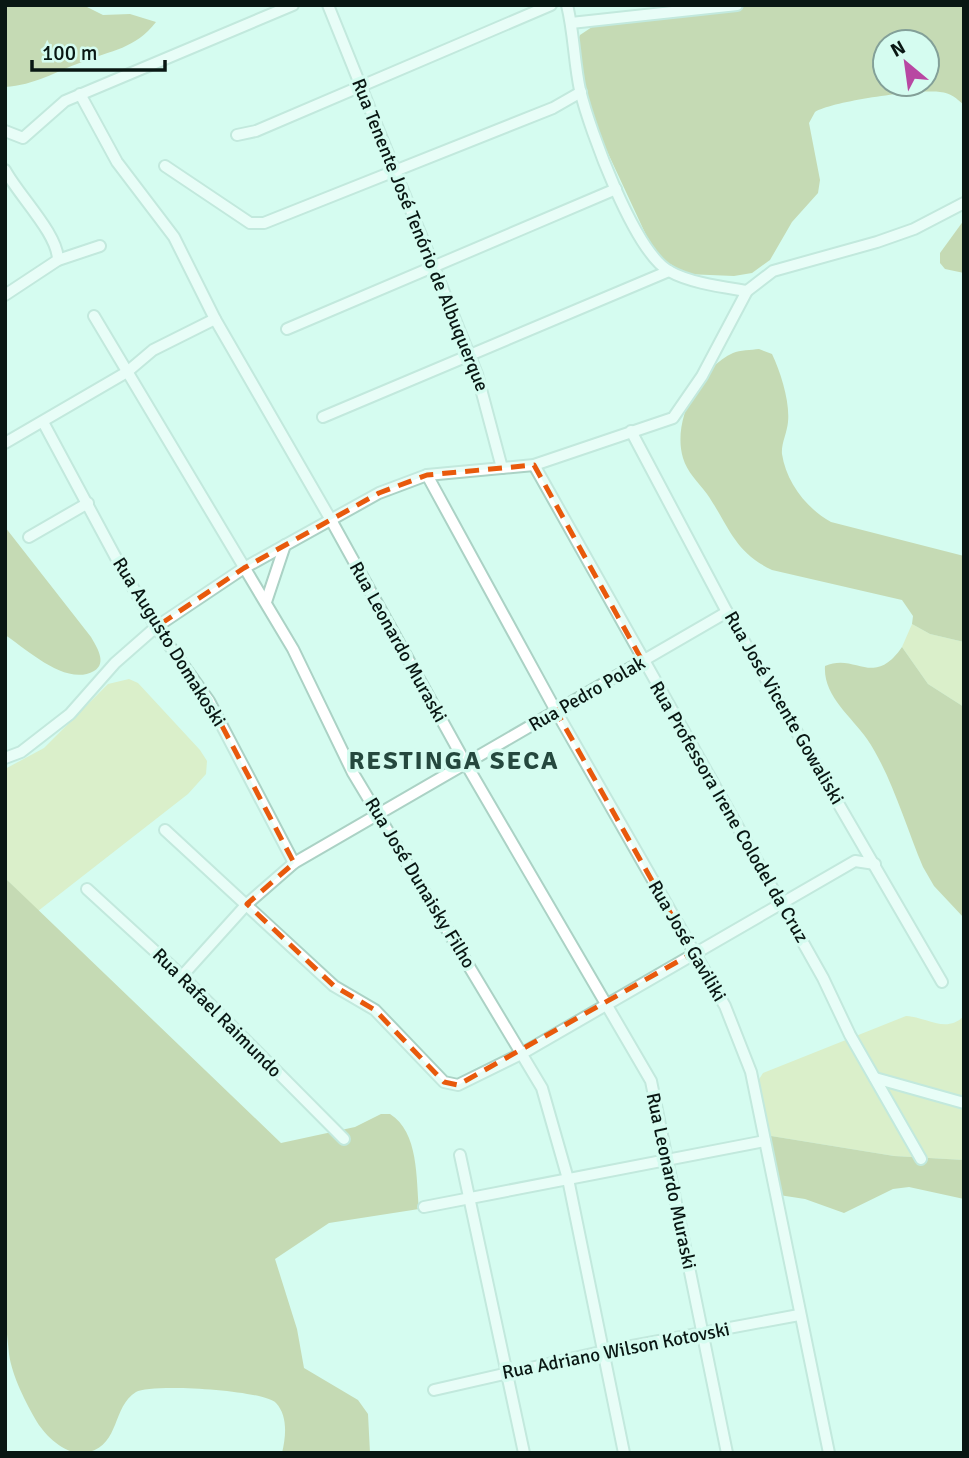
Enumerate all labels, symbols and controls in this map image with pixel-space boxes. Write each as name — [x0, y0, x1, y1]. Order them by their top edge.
scale bar — [32, 28, 164, 72]
north arrow — [871, 28, 941, 98]
text: N — [887, 35, 910, 63]
text: 100 m — [42, 40, 97, 66]
street label: Rua Tenente José Tenório de Albuquerque — [346, 75, 494, 395]
street label: Rua Augusto Domakoski — [107, 553, 231, 731]
street label: Rua Leonardo Muraski — [344, 557, 452, 727]
street label: Rua José Vicente Gowaliski — [719, 607, 849, 809]
street label: Rua Pedro Polak — [524, 651, 650, 737]
street label: Rua Professora Irene Colodel da Cruz — [644, 677, 814, 947]
district label: RESTINGA SECA — [348, 745, 560, 777]
street label: Rua José Dunaisky Filho — [359, 793, 481, 973]
street label: Rua José Gaviliki — [643, 876, 731, 1006]
street label: Rua Rafael Raimundo — [147, 943, 287, 1083]
street label: Rua Leonardo Muraski — [641, 1090, 701, 1272]
street label: Rua Adriano Wilson Kotovski — [500, 1317, 732, 1385]

